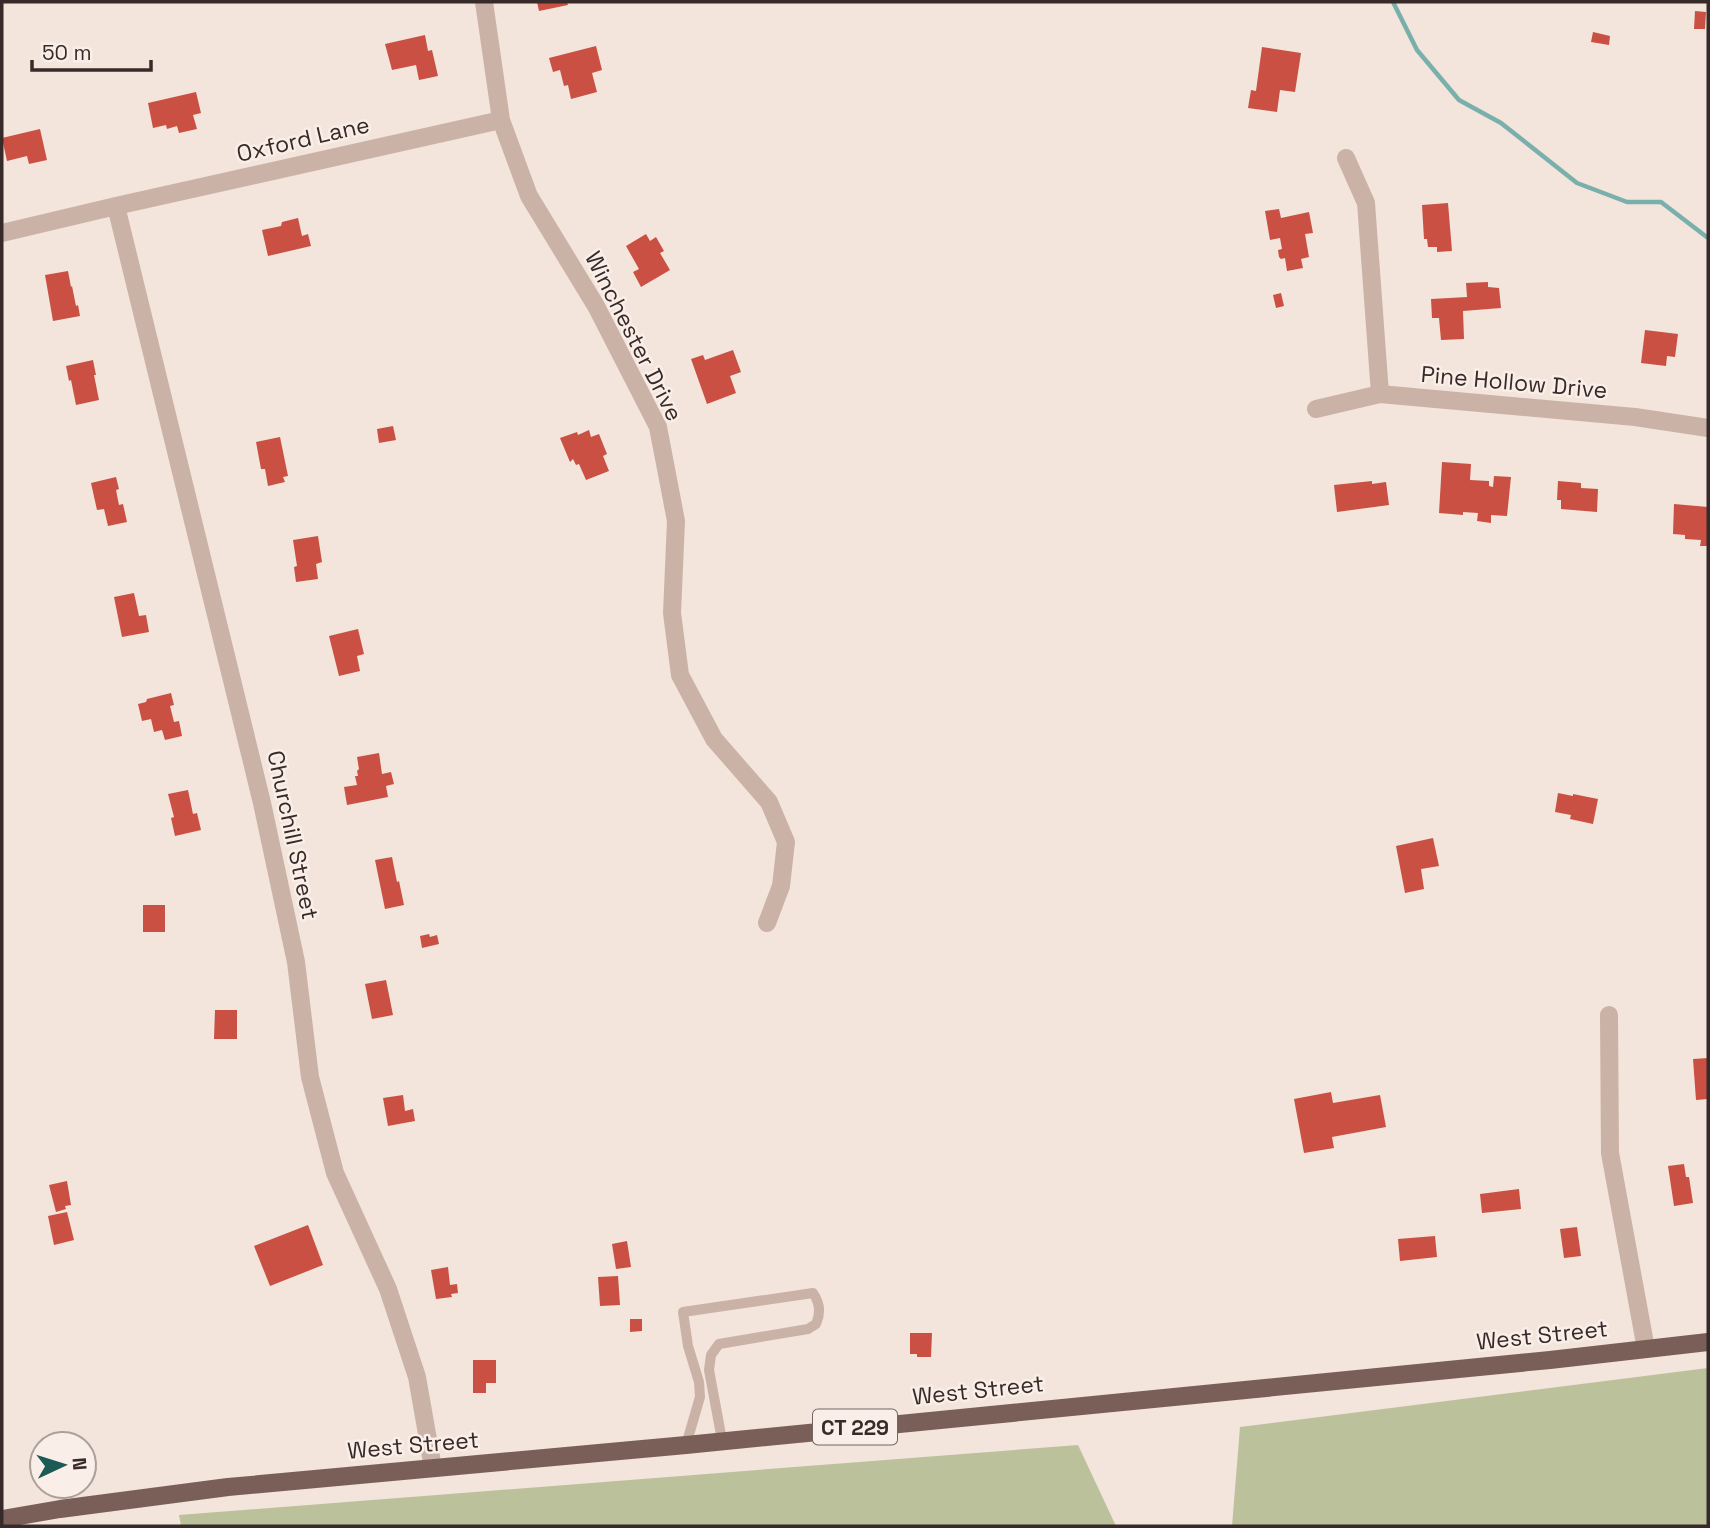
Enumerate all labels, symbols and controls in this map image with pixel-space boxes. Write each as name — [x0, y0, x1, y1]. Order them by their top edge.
scale bar — [32, 28, 150, 72]
text: 50 m — [42, 39, 92, 66]
street label: Oxford Lane — [234, 109, 372, 169]
street label: Winchester Drive — [578, 246, 690, 426]
street label: Pine Hollow Drive — [1420, 359, 1608, 405]
street label: Churchill Street — [260, 748, 326, 922]
street label: West Street — [1475, 1313, 1609, 1357]
street label: West Street — [911, 1368, 1045, 1412]
road number: CT 229 — [813, 1410, 897, 1444]
street label: West Street — [346, 1424, 480, 1466]
north arrow — [28, 1430, 98, 1500]
text: N — [67, 1457, 92, 1471]

